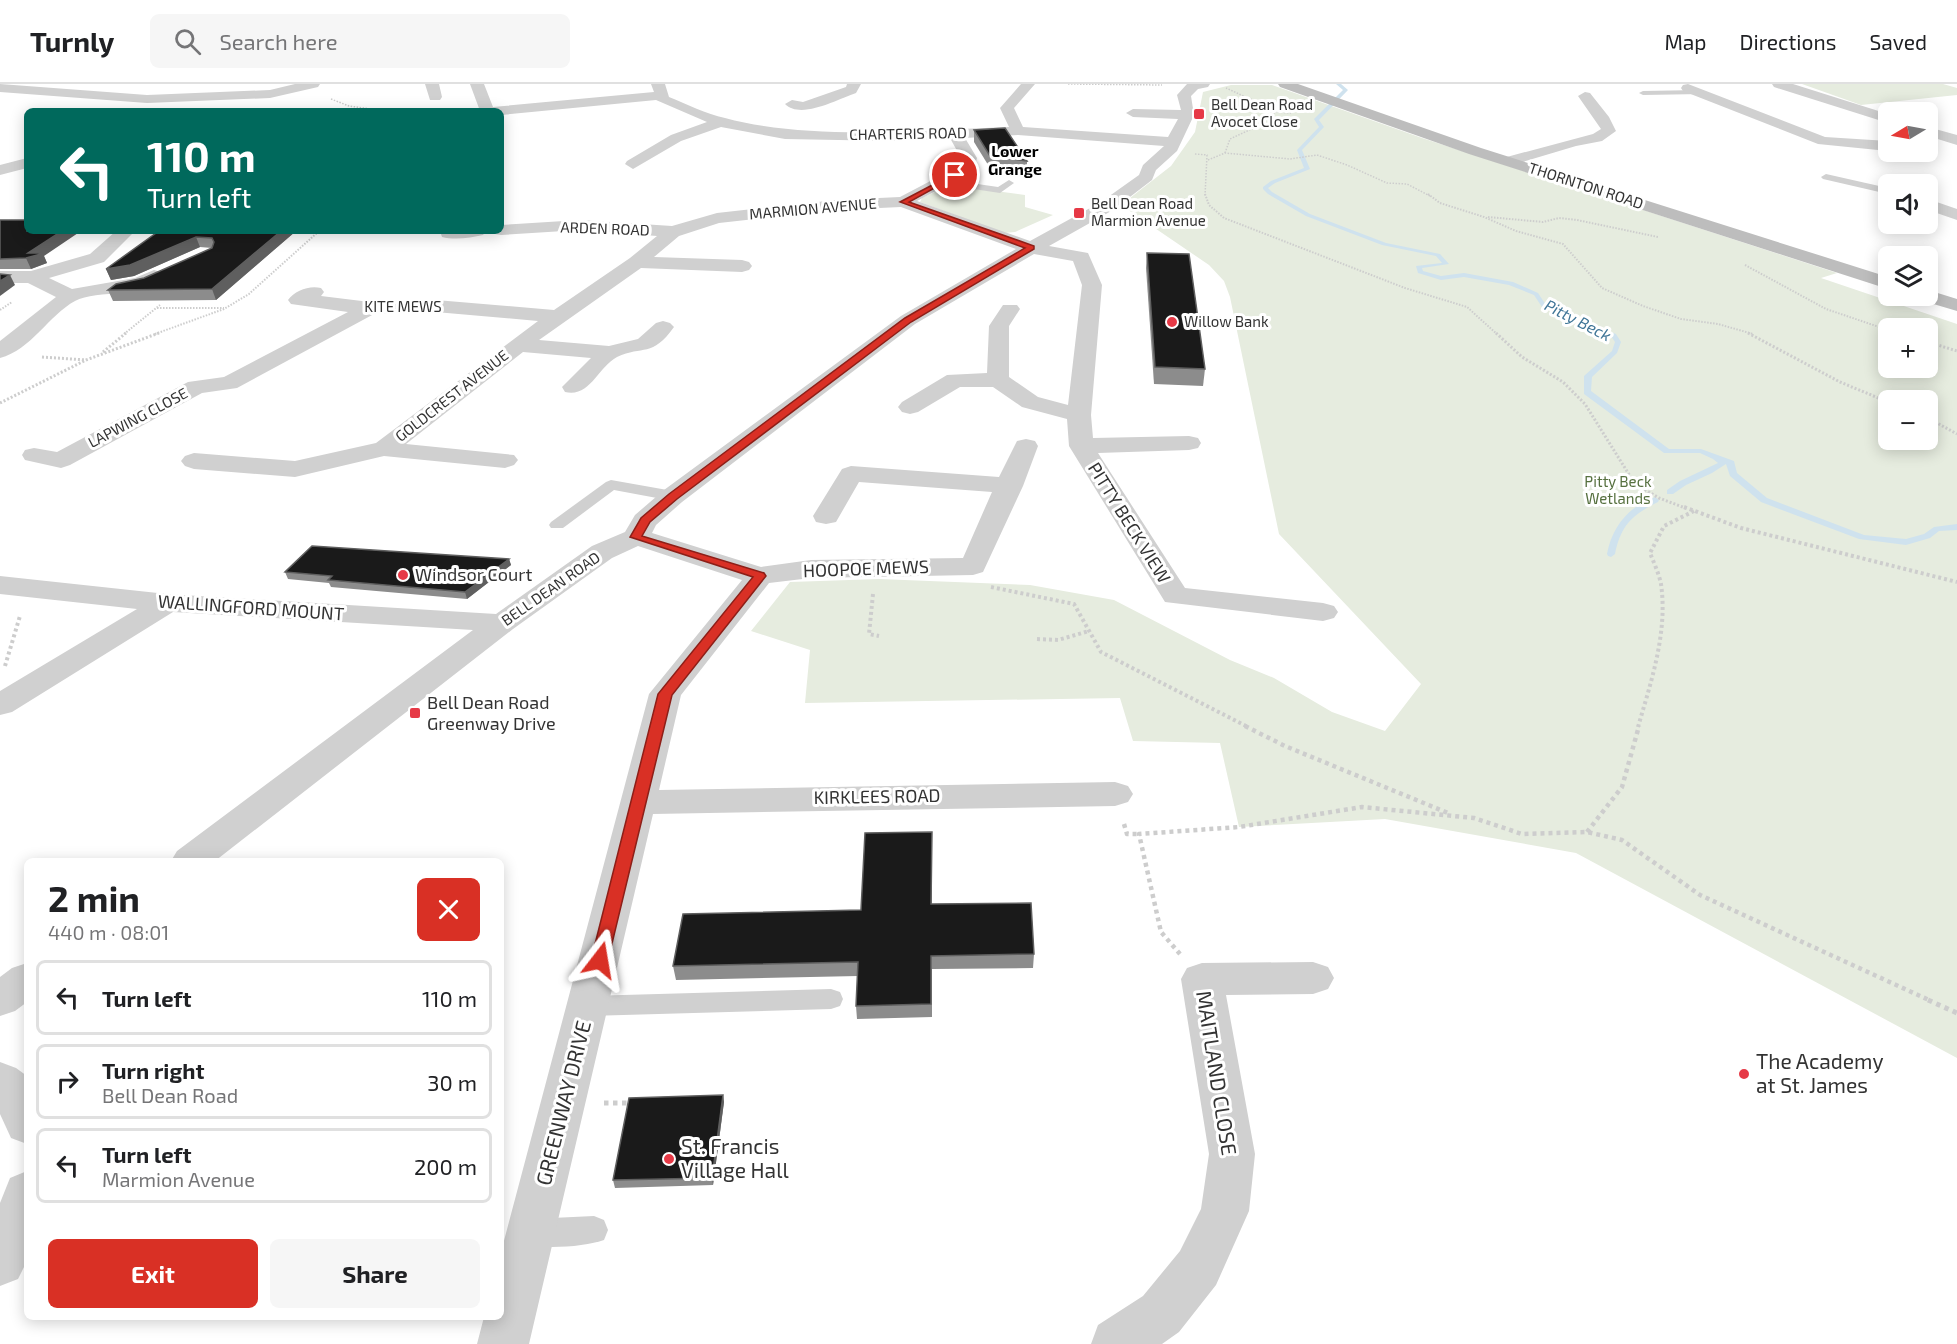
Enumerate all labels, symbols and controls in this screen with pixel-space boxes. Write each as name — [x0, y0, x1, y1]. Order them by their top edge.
search box — [150, 14, 570, 68]
text: Turnly — [30, 24, 114, 58]
icon: search — [171, 25, 204, 58]
text: Search here — [219, 28, 338, 54]
text: Map — [1664, 29, 1707, 54]
text: Directions — [1740, 29, 1836, 54]
text: Saved — [1869, 29, 1927, 54]
place label: Bell Dean Road Avocet Close — [1211, 95, 1313, 130]
north arrow — [1878, 102, 1938, 162]
map controls — [1878, 102, 1938, 450]
marker: Bell Dean Road Avocet Close — [1192, 107, 1206, 121]
street label: CHARTERIS ROAD — [849, 123, 967, 143]
text: 110 m — [147, 130, 256, 180]
icon: left — [48, 132, 126, 210]
district label: Lower Grange — [988, 141, 1042, 178]
pin — [929, 149, 980, 200]
icon: arrive — [938, 158, 971, 191]
street label: THORNTON ROAD — [1527, 158, 1646, 212]
button: sound — [1878, 174, 1938, 234]
text: Turn left — [147, 181, 251, 213]
street label: MARMION AVENUE — [748, 193, 877, 223]
place label: Bell Dean Road Marmion Avenue — [1091, 194, 1206, 229]
marker: Bell Dean Road Marmion Avenue — [1072, 206, 1086, 220]
street label: ARDEN ROAD — [560, 217, 650, 239]
button: layers — [1878, 246, 1938, 306]
water label: Pitty Beck — [1541, 295, 1615, 345]
street label: KITE MEWS — [364, 297, 442, 315]
place label: Willow Bank — [1184, 312, 1269, 330]
marker: Willow Bank — [1165, 315, 1179, 329]
button: + — [1878, 318, 1938, 378]
street label: GOLDCREST AVENUE — [391, 346, 511, 445]
street label: LAPWING CLOSE — [85, 383, 190, 451]
button: − — [1878, 390, 1938, 450]
street label: PITTY BECK VIEW — [1084, 458, 1176, 587]
park label: Pitty Beck Wetlands — [1584, 472, 1652, 507]
street label: BELL DEAN ROAD — [498, 547, 603, 629]
street label: HOOPOE MEWS — [803, 555, 929, 581]
place label: Windsor Court — [415, 563, 532, 585]
marker: Windsor Court — [396, 568, 410, 582]
street label: WALLINGFORD MOUNT — [157, 590, 346, 625]
place label: Bell Dean Road Greenway Drive — [427, 691, 556, 734]
marker: Bell Dean Road Greenway Drive — [408, 706, 422, 720]
street label: KIRKLEES ROAD — [813, 784, 941, 808]
text: 2 min — [48, 876, 140, 919]
button: close — [417, 878, 480, 941]
text: 440 m · 08:01 — [48, 920, 169, 944]
position arrow — [568, 928, 632, 992]
icon: left — [51, 981, 84, 1014]
text: Turn left — [102, 985, 191, 1011]
text: 110 m — [422, 985, 477, 1011]
street label: MAITLAND CLOSE — [1192, 989, 1243, 1157]
street label: GREENWAY DRIVE — [530, 1018, 595, 1188]
place label: The Academy at St. James — [1756, 1048, 1884, 1097]
text: Turn right — [102, 1057, 204, 1083]
icon: right — [51, 1065, 84, 1098]
marker: The Academy at St. James — [1737, 1067, 1751, 1081]
text: 30 m — [427, 1069, 477, 1095]
text: Bell Dean Road — [102, 1083, 238, 1107]
place label: St. Francis Village Hall — [681, 1133, 789, 1182]
text: Turn left — [102, 1141, 191, 1167]
icon: left — [51, 1149, 84, 1182]
marker: St. Francis Village Hall — [662, 1152, 676, 1166]
text: 200 m — [414, 1153, 477, 1179]
text: Marmion Avenue — [102, 1167, 255, 1191]
button: Exit — [48, 1239, 258, 1308]
button: Share — [270, 1239, 480, 1308]

